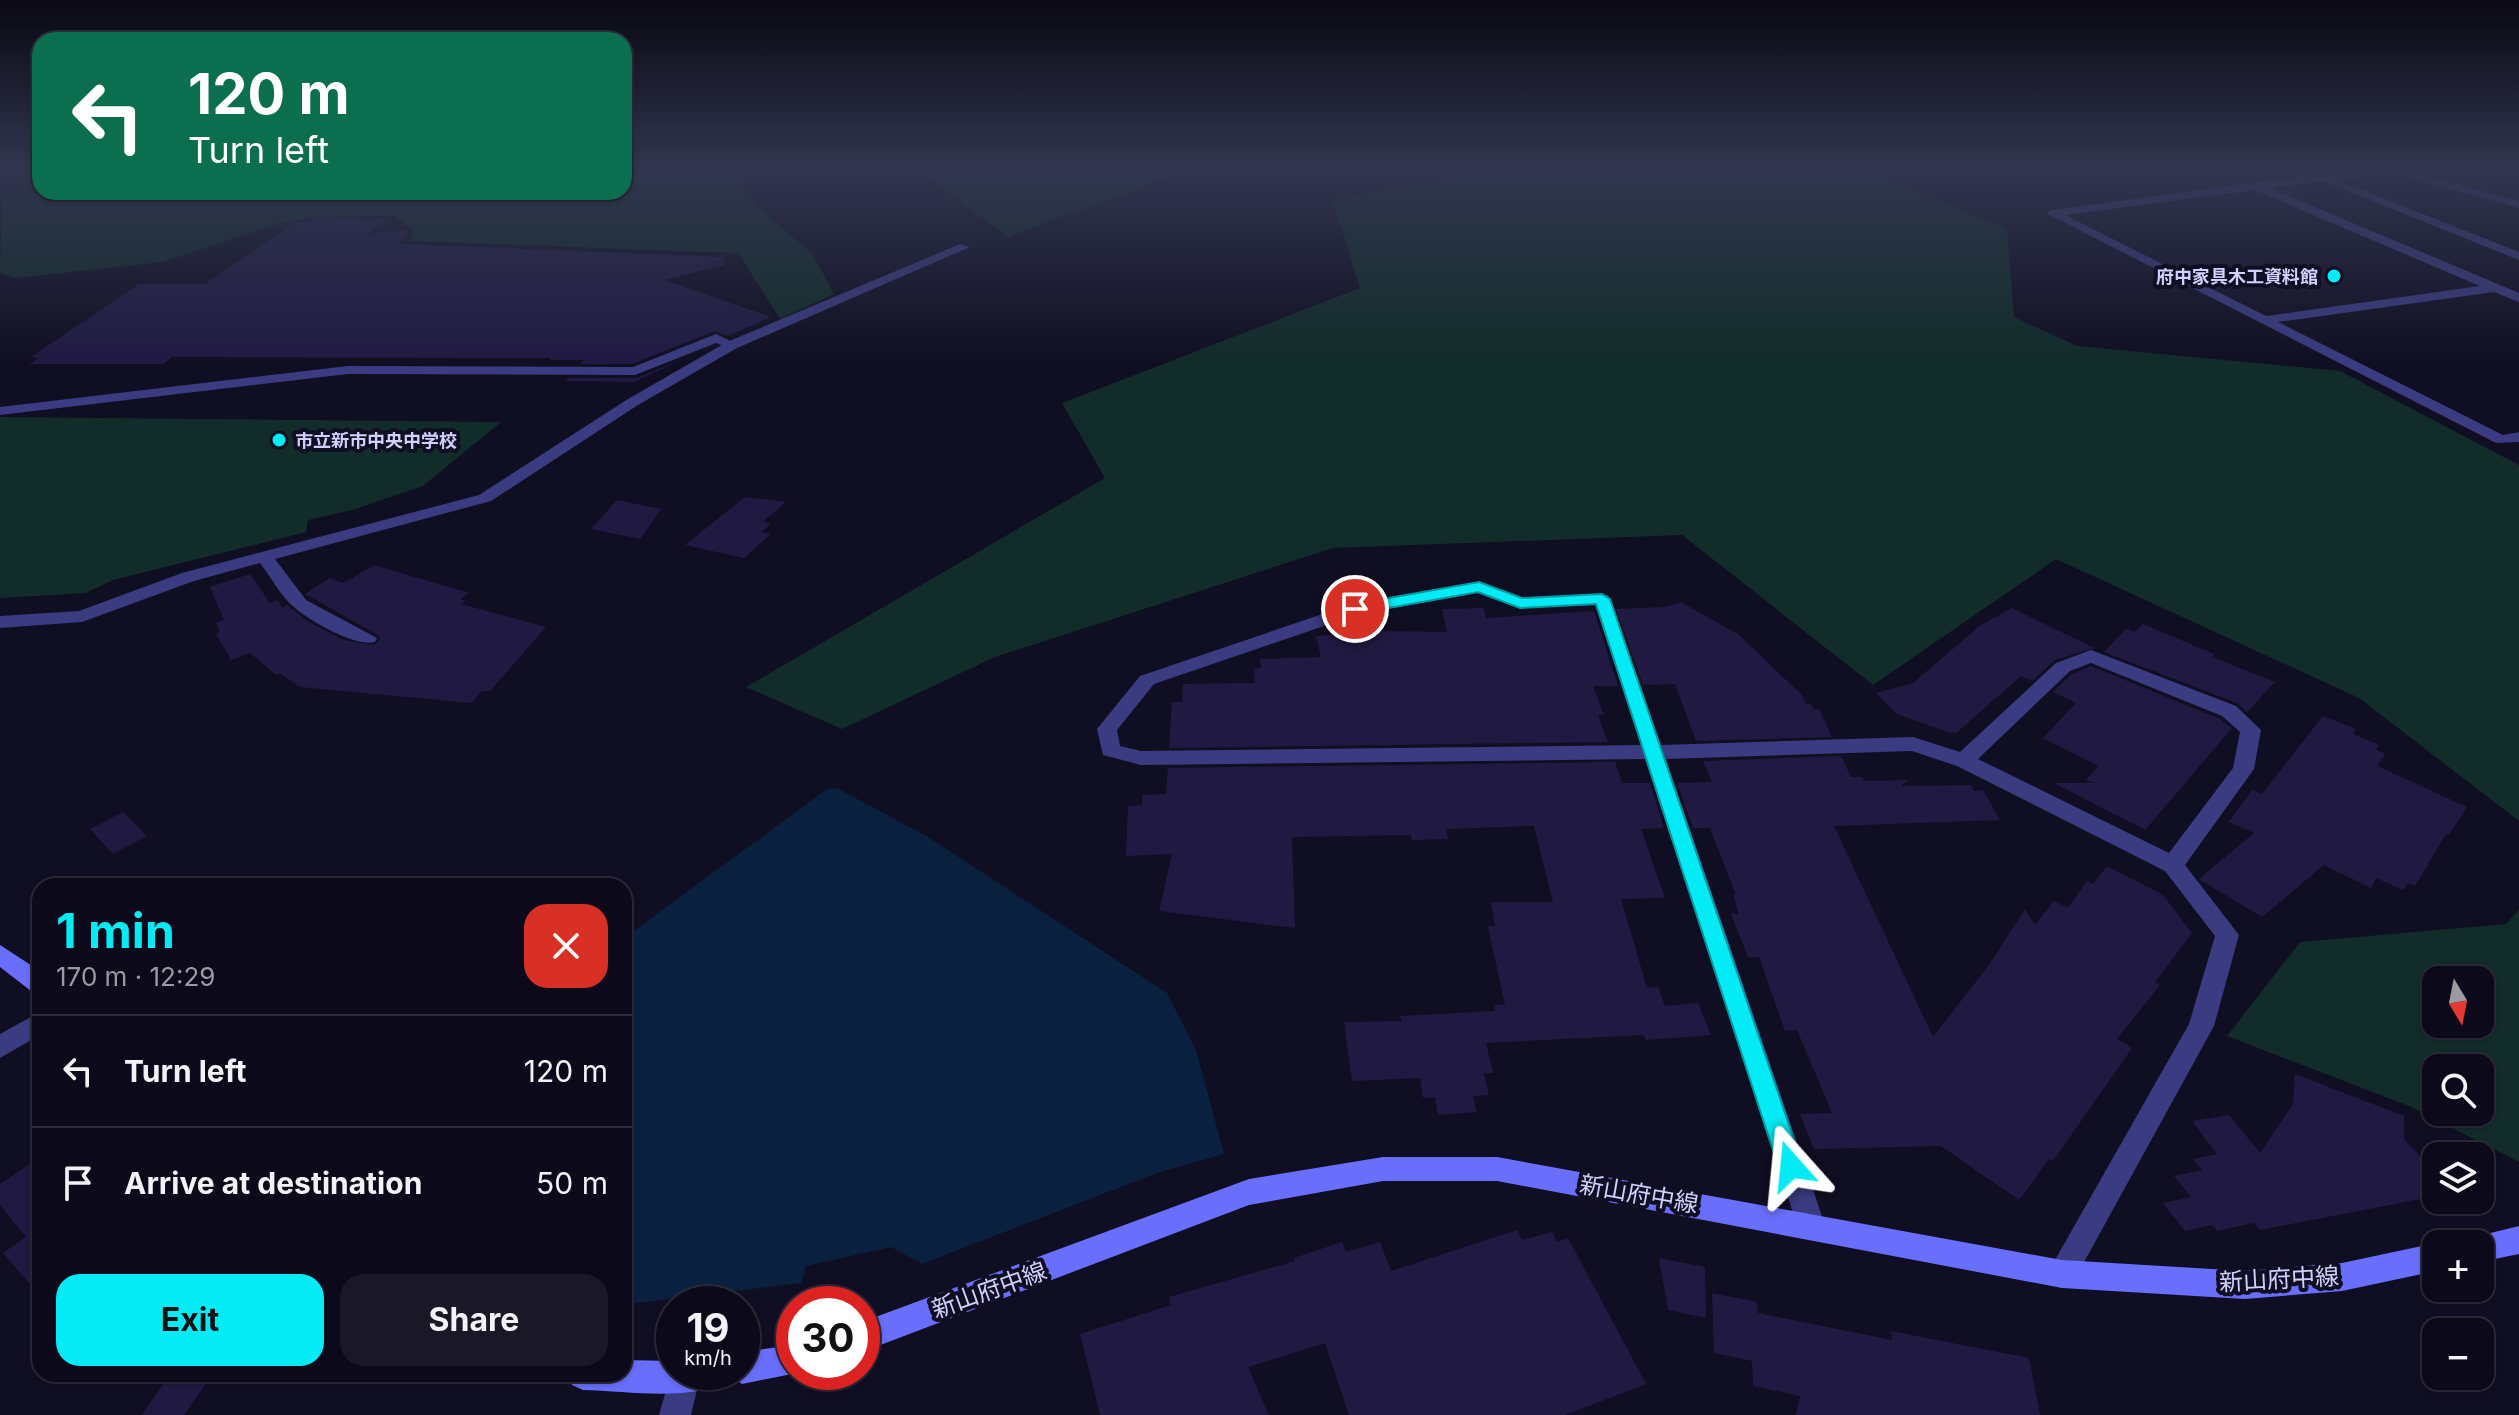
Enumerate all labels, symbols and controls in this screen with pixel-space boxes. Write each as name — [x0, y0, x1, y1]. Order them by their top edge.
text: 120 m — [188, 60, 350, 128]
icon: left — [56, 64, 160, 168]
text: Turn left — [188, 128, 329, 172]
place label: 府中家具木工資料館 — [2156, 266, 2318, 287]
marker: 府中家具木工資料館 — [2325, 267, 2343, 285]
place label: 市立新市中央中学校 — [295, 430, 457, 451]
marker: 市立新市中央中学校 — [270, 431, 288, 449]
pin — [1321, 575, 1389, 643]
icon: arrive — [1333, 587, 1377, 631]
text: 1 min — [56, 901, 175, 960]
button: close — [524, 904, 608, 988]
text: 170 m · 12:29 — [56, 961, 215, 992]
north arrow — [2422, 966, 2494, 1038]
map controls — [2422, 966, 2494, 1390]
icon: left — [56, 1049, 100, 1093]
text: Turn left — [124, 1053, 246, 1089]
text: 120 m — [524, 1053, 608, 1089]
button: search — [2422, 1054, 2494, 1126]
position arrow — [1749, 1124, 1833, 1208]
button: layers — [2422, 1142, 2494, 1214]
icon: arrive — [56, 1161, 100, 1205]
text: Arrive at destination — [124, 1165, 422, 1201]
text: 50 m — [536, 1165, 608, 1201]
street label: 新山府中線 — [1577, 1169, 1701, 1219]
button: + — [2422, 1230, 2494, 1302]
street label: 新山府中線 — [928, 1256, 1050, 1324]
street label: 新山府中線 — [2218, 1261, 2340, 1297]
button: Exit — [56, 1274, 324, 1366]
button: Share — [340, 1274, 608, 1366]
speed limit sign: 30 — [776, 1286, 880, 1390]
text: 19 — [686, 1303, 730, 1352]
button: − — [2422, 1318, 2494, 1390]
text: km/h — [684, 1346, 732, 1370]

